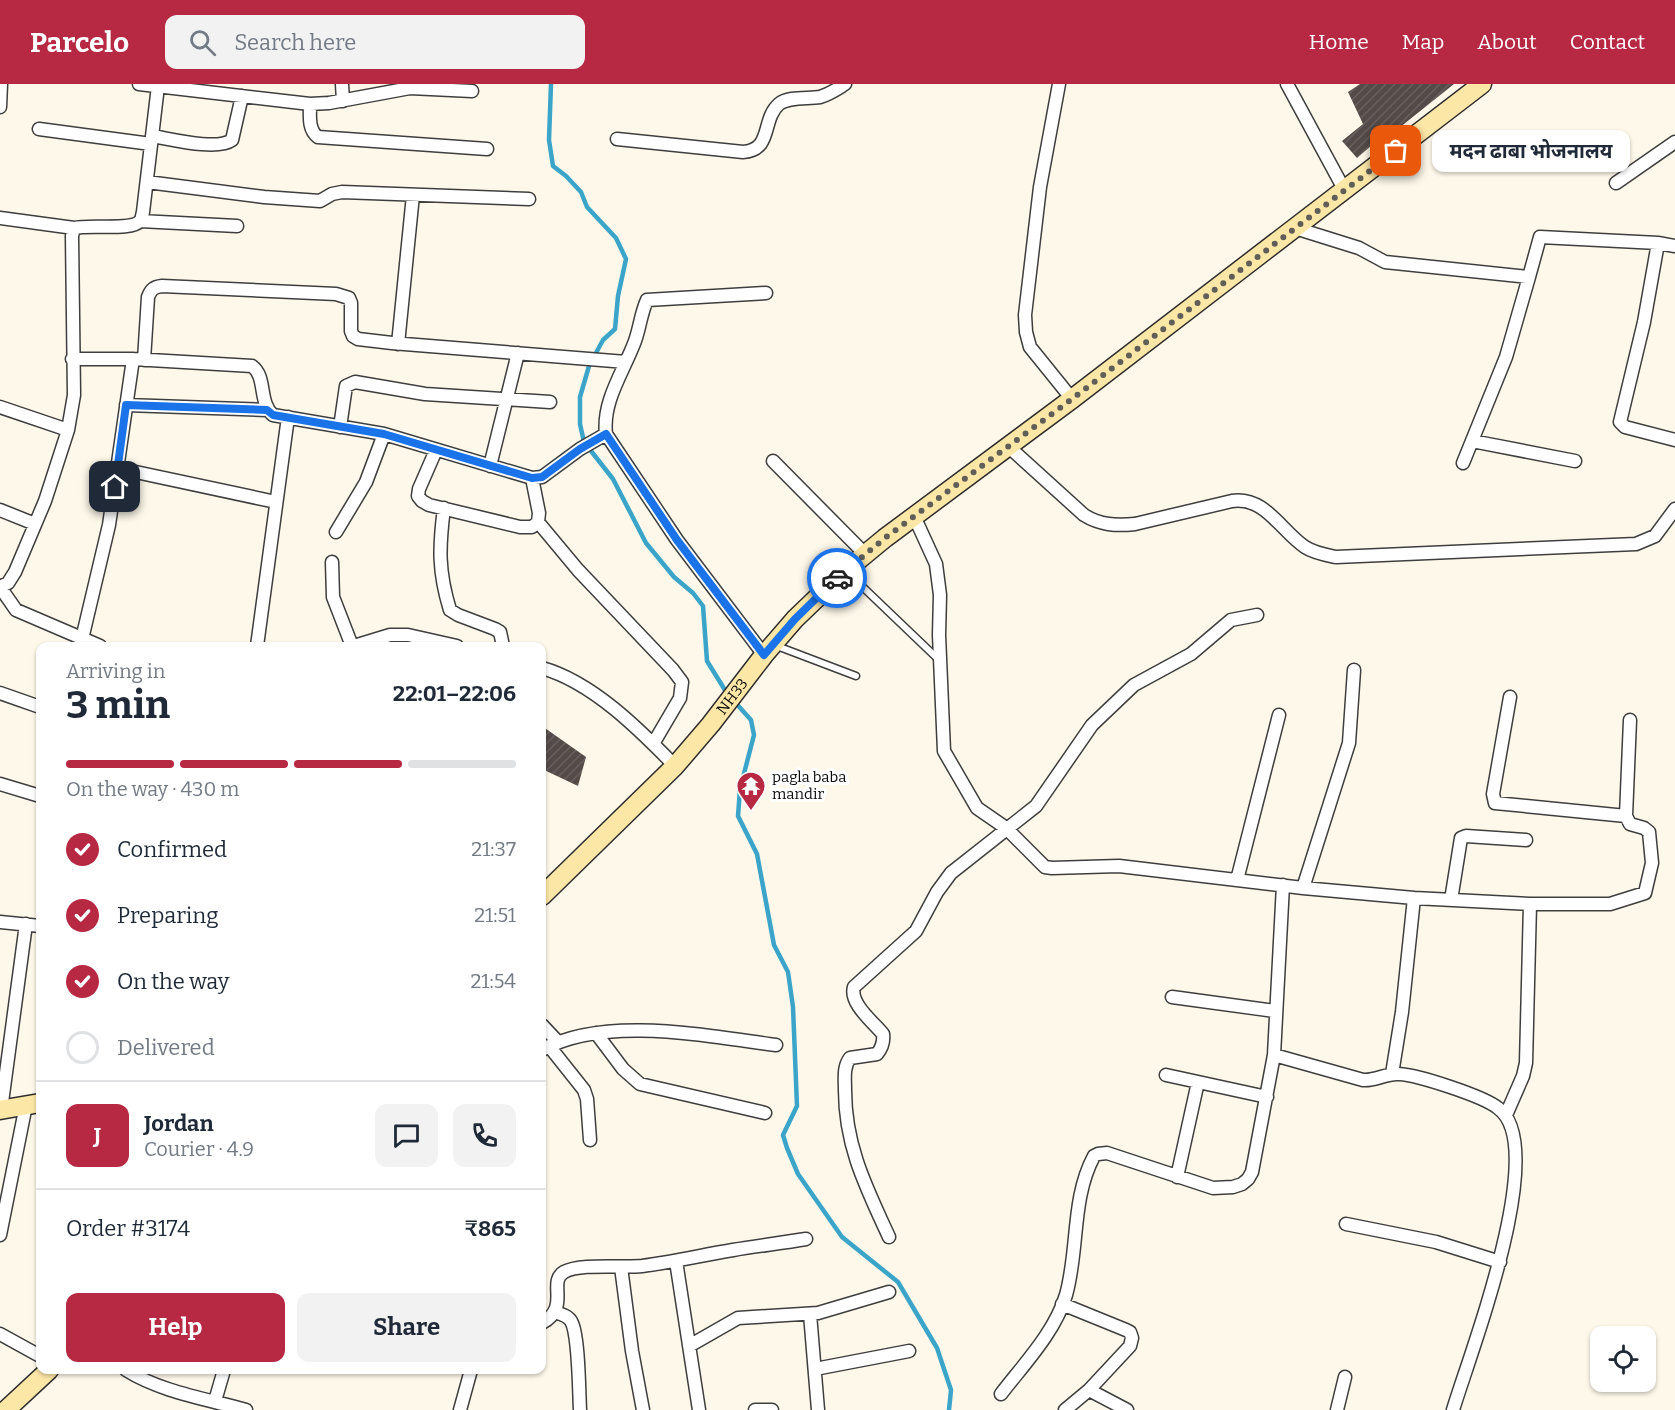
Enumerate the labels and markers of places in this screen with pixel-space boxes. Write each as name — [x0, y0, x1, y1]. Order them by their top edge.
pin — [1370, 125, 1421, 176]
callout: मदन ढाबा भोजनालय — [1432, 130, 1630, 172]
pin — [89, 461, 140, 512]
place label: pagla baba mandir — [772, 768, 846, 803]
temple icon: pagla baba mandir — [735, 770, 767, 812]

